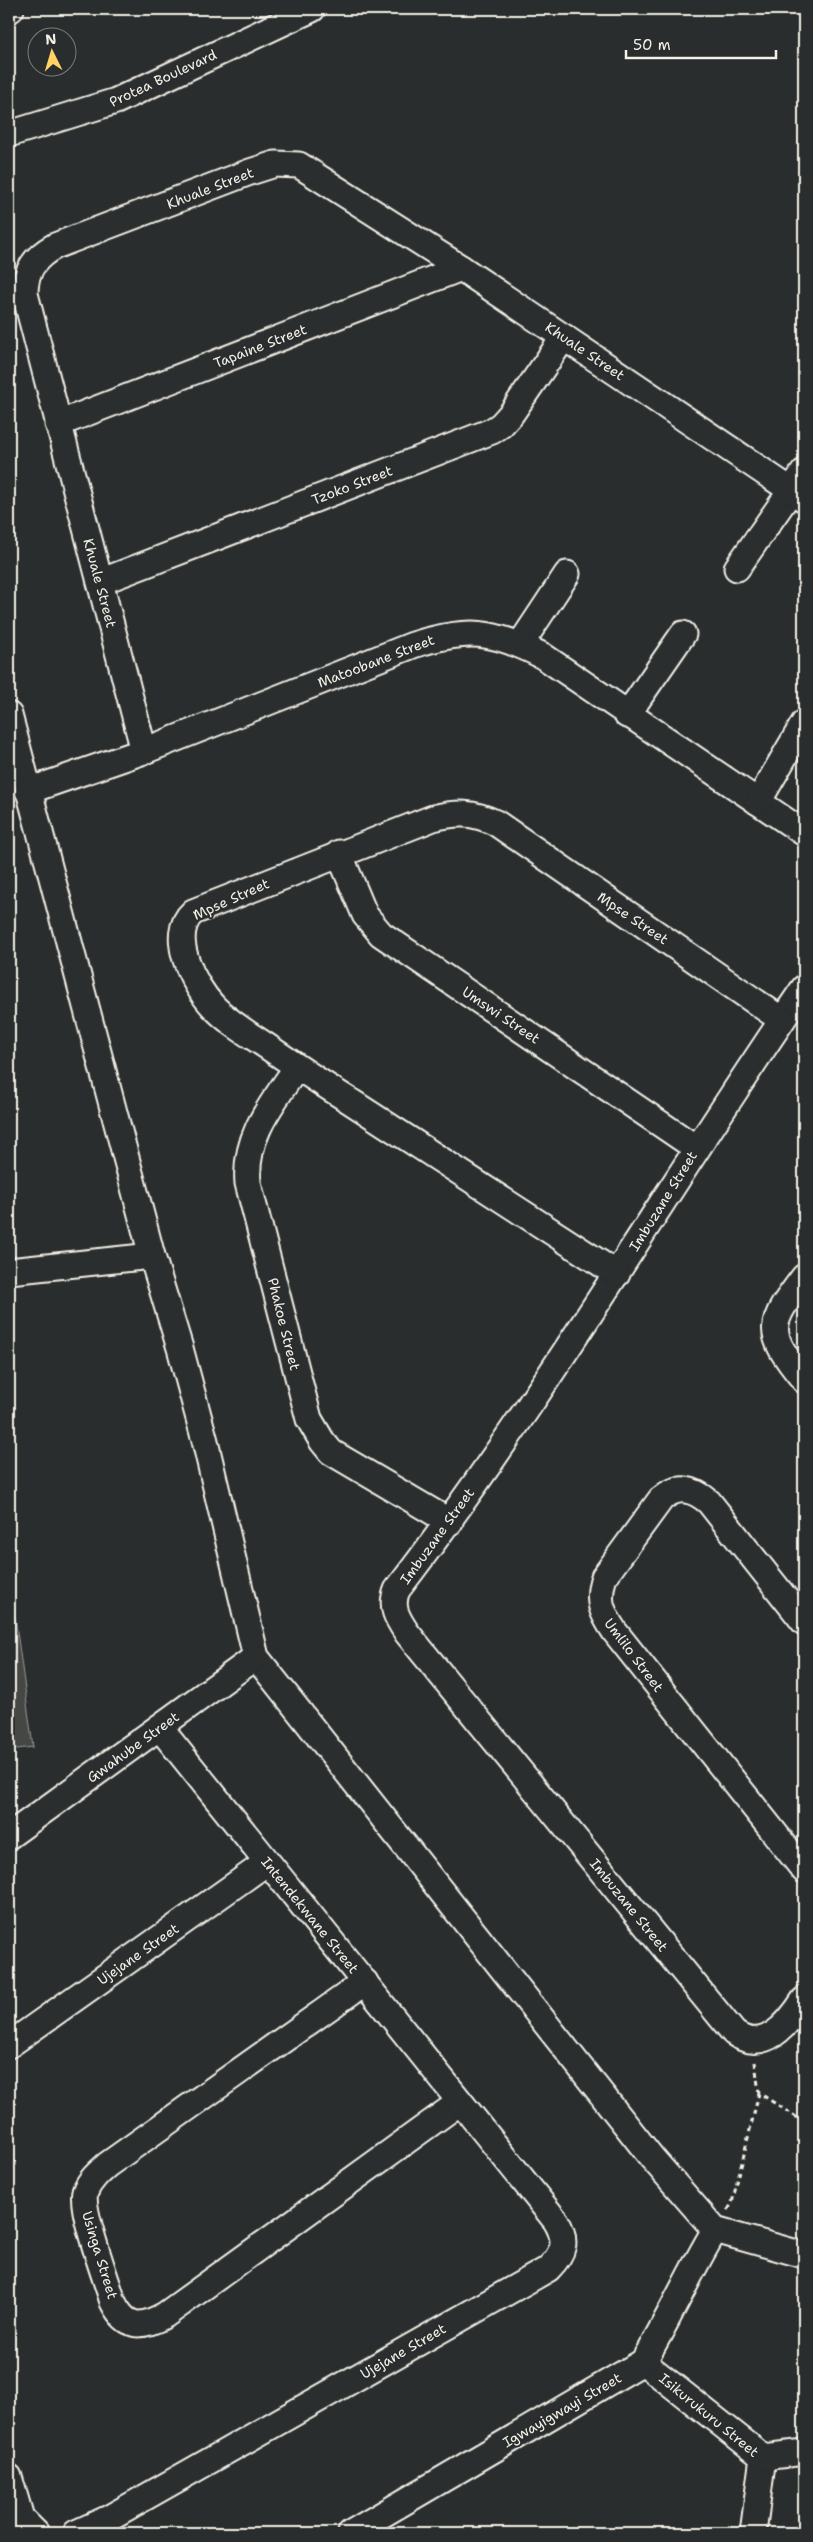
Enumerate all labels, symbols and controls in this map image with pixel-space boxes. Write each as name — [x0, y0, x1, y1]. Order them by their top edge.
north arrow — [28, 28, 78, 78]
scale bar — [626, 28, 776, 60]
text: N — [45, 30, 57, 48]
text: 50 m — [633, 35, 671, 55]
street label: Protea Boulevard — [106, 45, 220, 111]
street label: Khuale Street — [164, 163, 256, 213]
street label: Khuale Street — [542, 318, 628, 384]
street label: Tapaine Street — [211, 320, 309, 372]
street label: Tzoko Street — [309, 461, 395, 509]
street label: Khuale Street — [79, 536, 121, 630]
street label: Matoobane Street — [315, 630, 437, 692]
street label: Mpse Street — [190, 874, 272, 924]
street label: Mpse Street — [594, 888, 672, 948]
street label: Umswi Street — [459, 982, 543, 1048]
street label: Imbuzane Street — [625, 1148, 701, 1254]
street label: Phakoe Street — [264, 1276, 304, 1372]
street label: Imbuzane Street — [396, 1484, 478, 1588]
street label: Umlilo Street — [600, 1615, 668, 1695]
street label: Gwahube Street — [83, 1707, 183, 1787]
street label: Intendekwane Street — [257, 1853, 363, 1977]
street label: Imbuzane Street — [586, 1855, 672, 1955]
street label: Ujejane Street — [94, 1919, 182, 1989]
street label: Usinga Street — [78, 2209, 122, 2301]
street label: Ujejane Street — [357, 2319, 449, 2383]
street label: Igwayigwayi Street — [499, 2369, 625, 2451]
street label: Isikurukuru Street — [655, 2369, 763, 2461]

